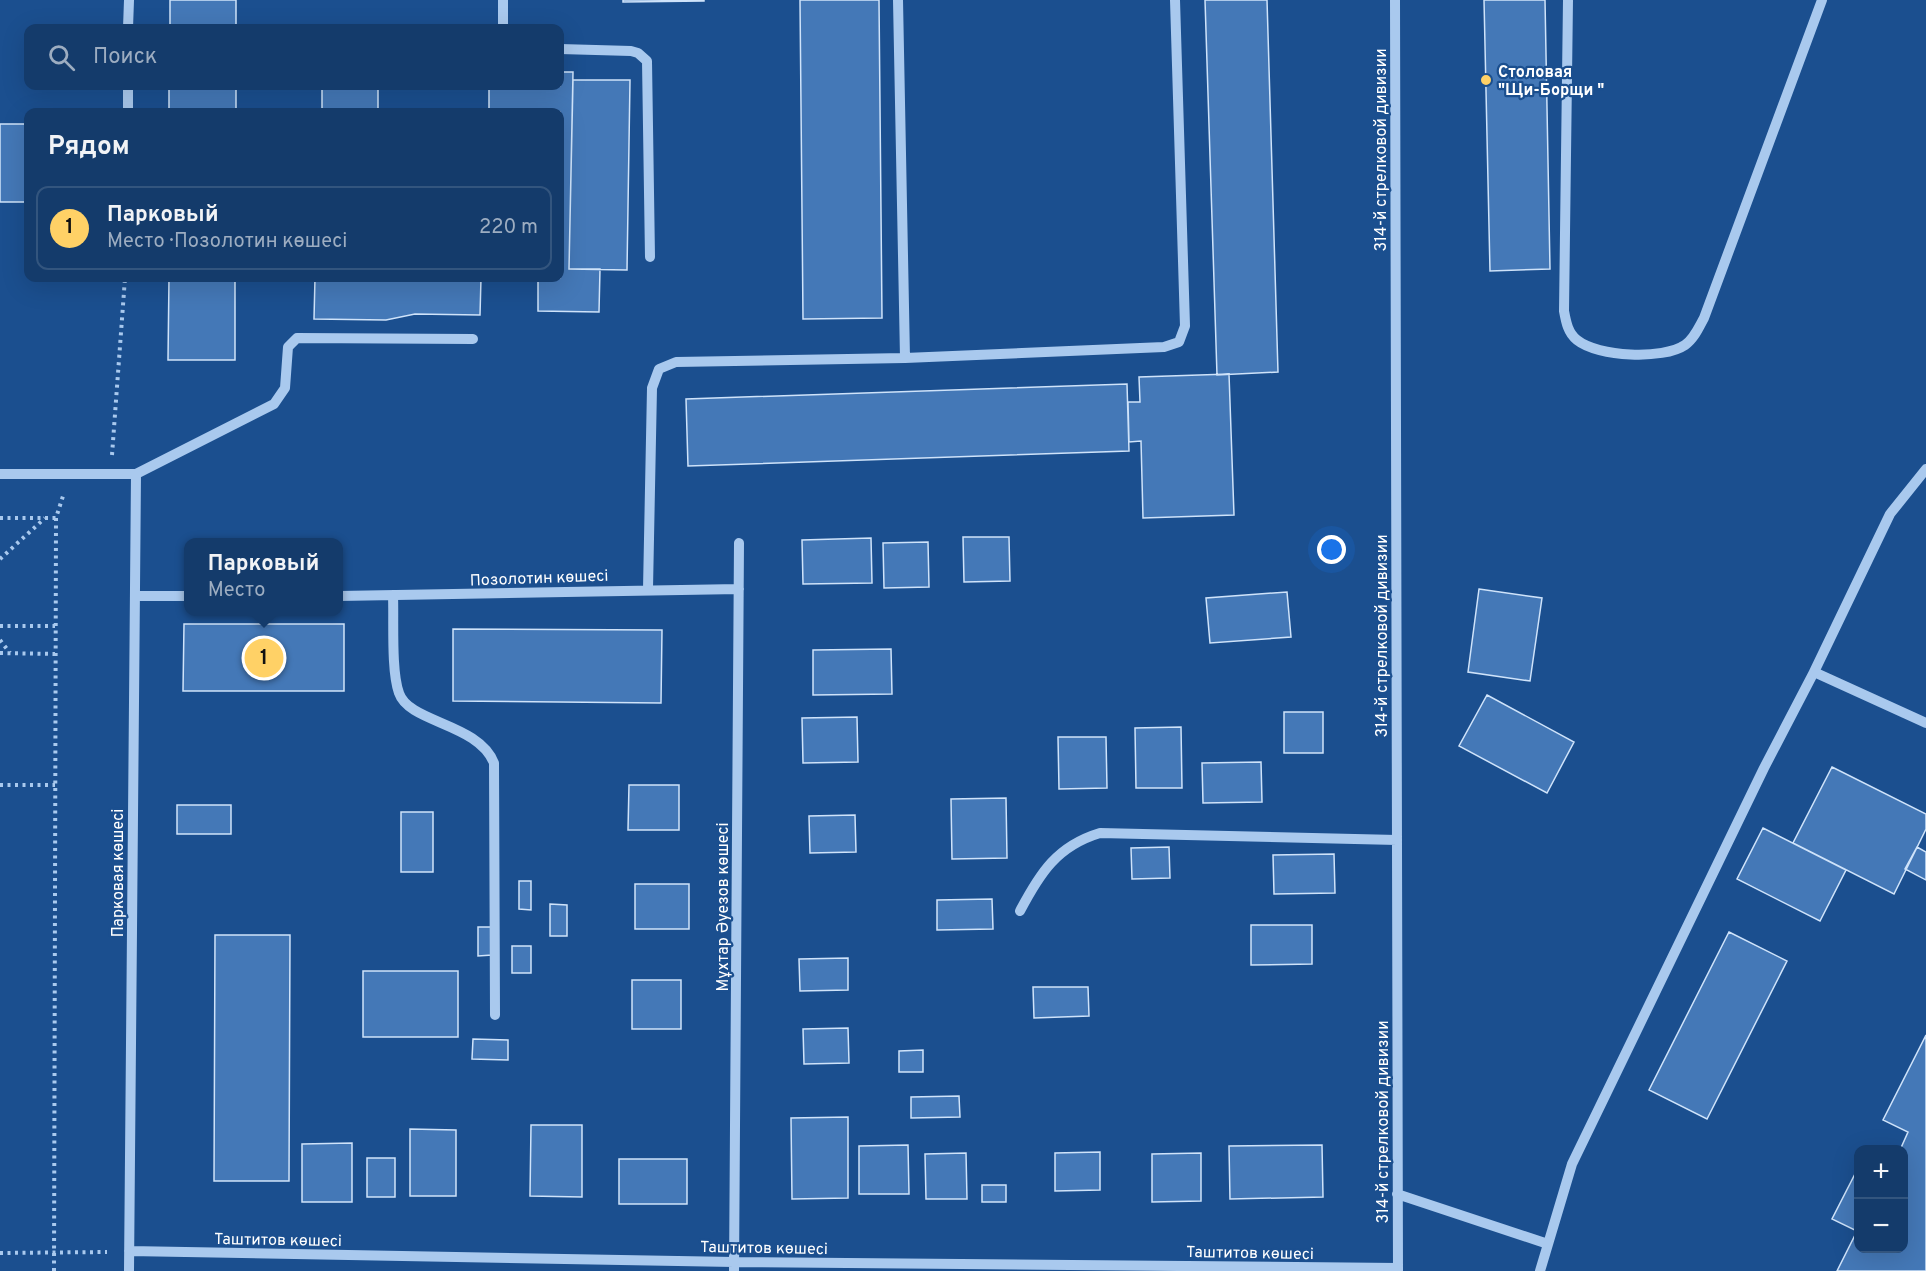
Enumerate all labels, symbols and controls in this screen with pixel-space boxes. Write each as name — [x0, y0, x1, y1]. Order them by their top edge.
search box — [24, 24, 564, 90]
icon: search — [45, 41, 78, 74]
text: Поиск — [93, 44, 157, 71]
street label: 314-й стрелковой дивизии — [1372, 48, 1392, 252]
place label: Столовая "Щи-Борщи " — [1498, 63, 1604, 101]
marker: Столовая "Щи-Борщи " — [1479, 73, 1493, 87]
text: Рядом — [48, 131, 130, 164]
text: Парковый — [107, 202, 218, 229]
text: 1 — [66, 215, 74, 241]
text: 220 m — [479, 215, 538, 241]
text: Место · Позолотин көшесі — [107, 229, 347, 255]
street label: 314-й стрелковой дивизии — [1373, 534, 1393, 738]
your location — [1317, 535, 1346, 564]
popup — [184, 538, 343, 616]
text: Парковый — [208, 551, 319, 578]
street label: Позолотин көшесі — [469, 567, 609, 591]
text: Место — [208, 578, 265, 604]
pin: 1 — [244, 636, 284, 680]
street label: Парковая көшесі — [109, 809, 129, 937]
street label: Мұхтар Әуезов көшесі — [714, 822, 734, 992]
street label: 314-й стрелковой дивизии — [1374, 1020, 1394, 1224]
map controls — [1854, 1145, 1908, 1253]
button: + — [1854, 1145, 1908, 1199]
button: − — [1854, 1199, 1908, 1253]
street label: Таштитов көшесі — [214, 1230, 342, 1252]
street label: Таштитов көшесі — [700, 1238, 828, 1260]
street label: Таштитов көшесі — [1186, 1243, 1314, 1265]

